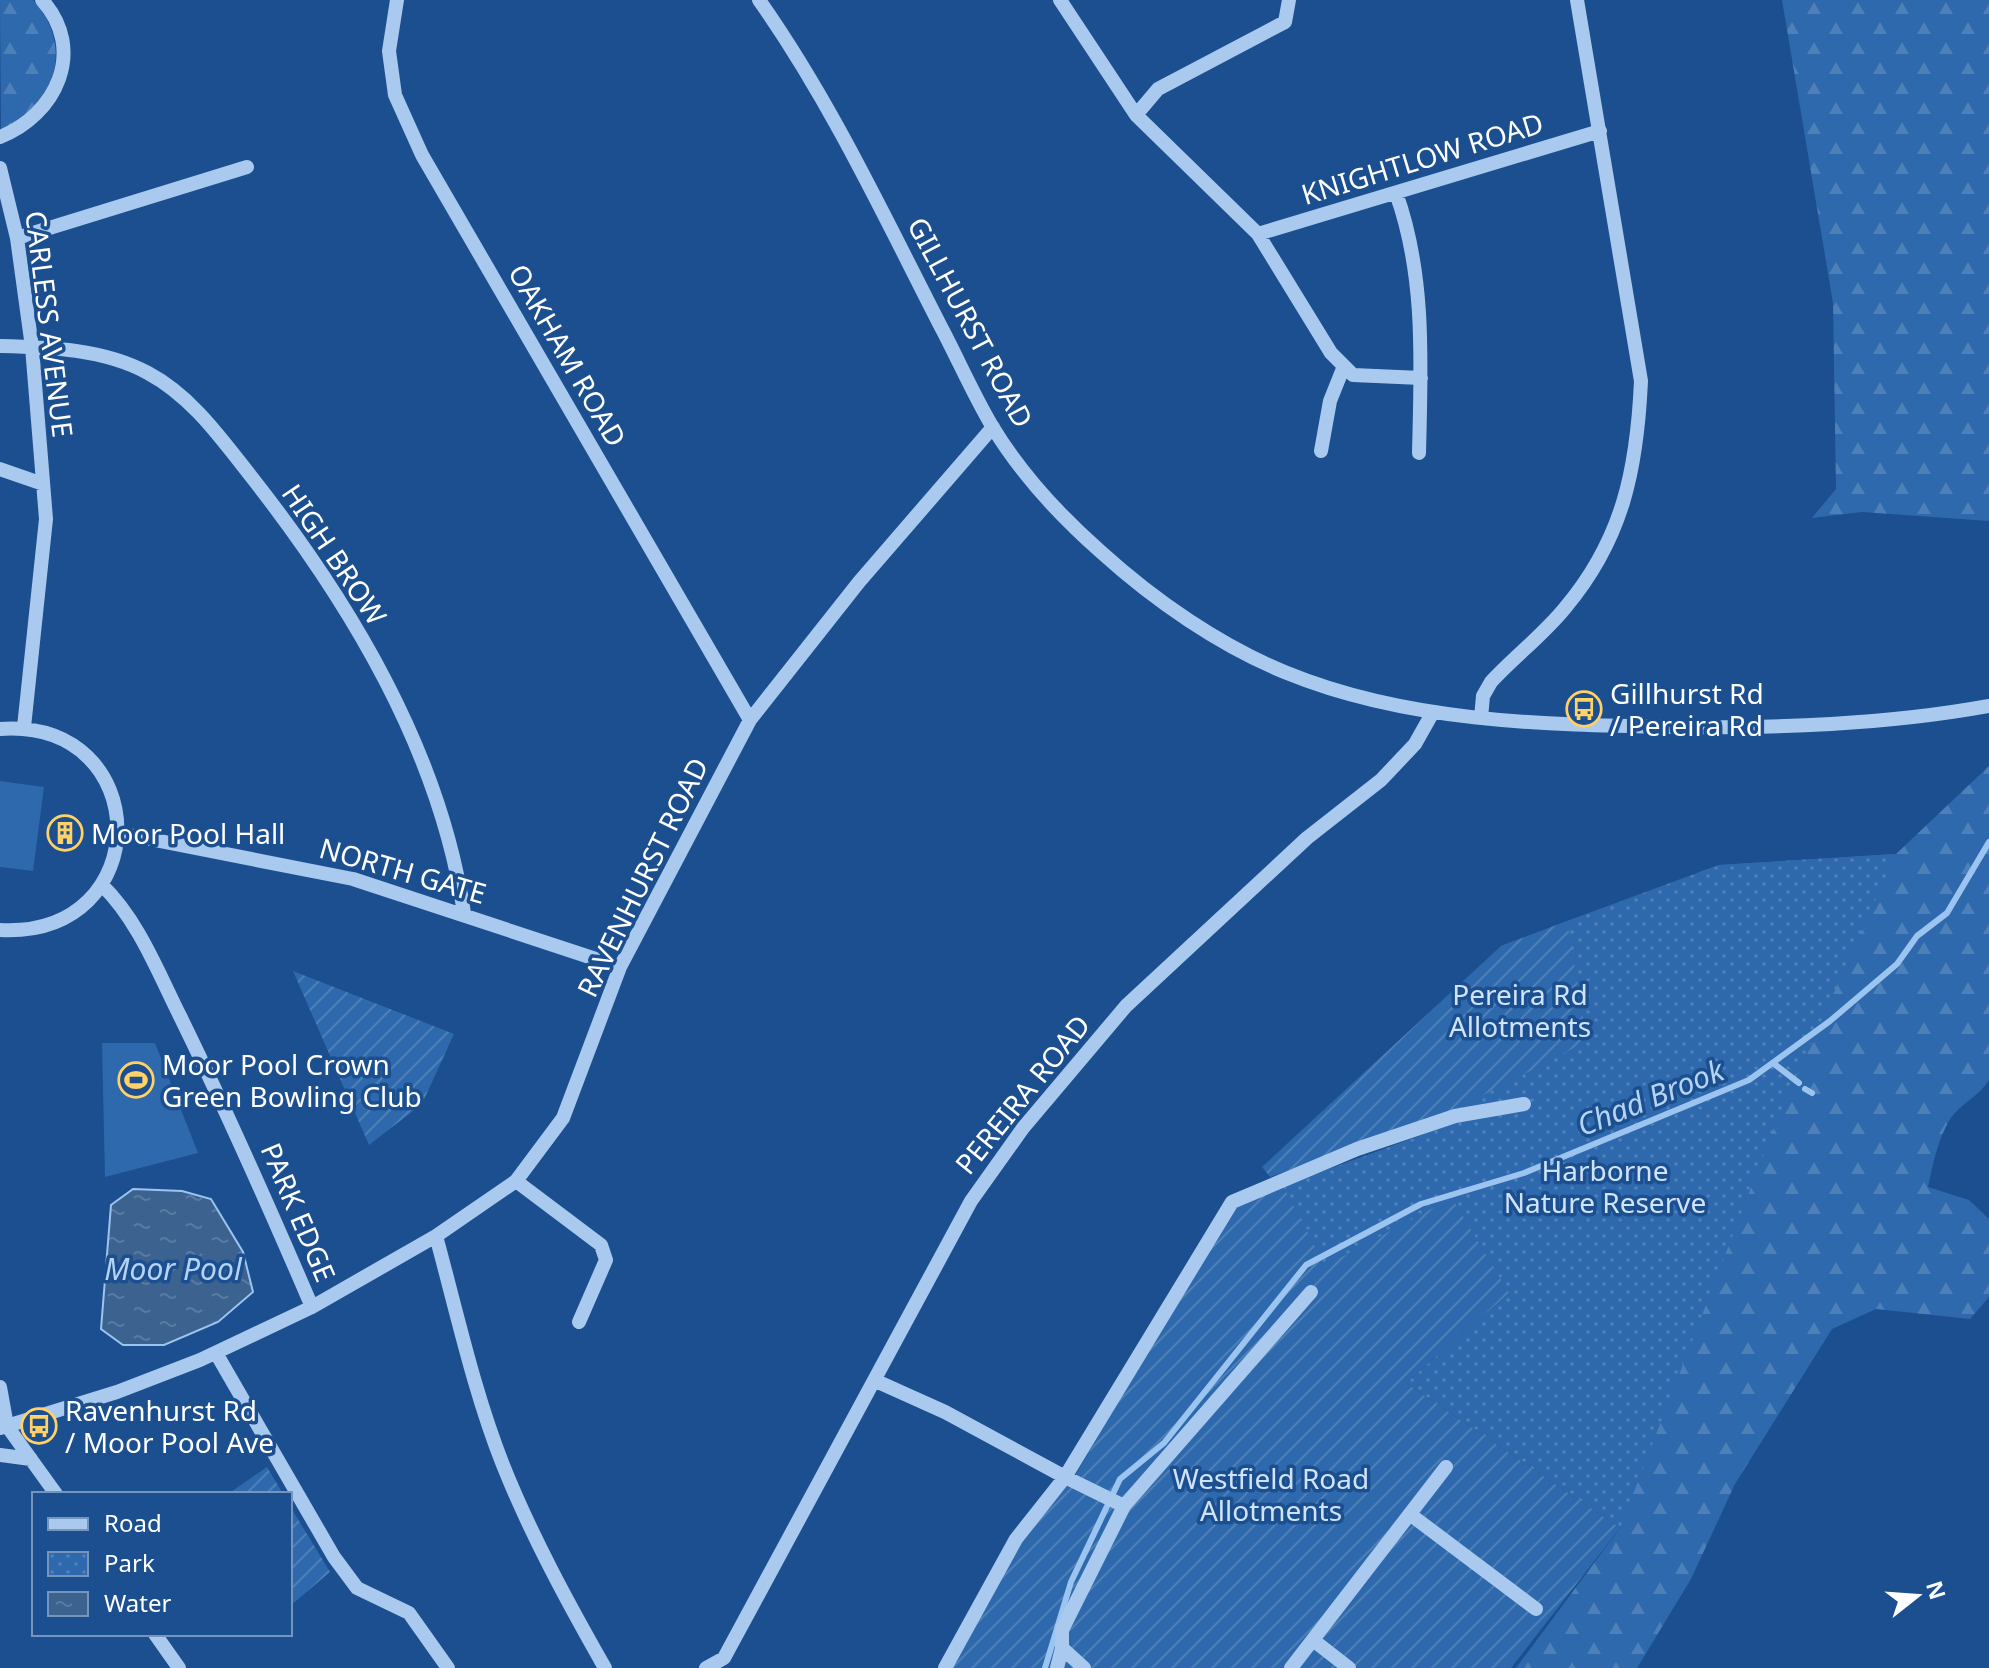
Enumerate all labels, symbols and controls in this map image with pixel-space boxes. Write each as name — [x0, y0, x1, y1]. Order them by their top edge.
street label: KNIGHTLOW ROAD — [1296, 103, 1548, 213]
street label: CARLESS AVENUE — [17, 209, 83, 439]
street label: GILLHURST ROAD — [899, 210, 1043, 434]
street label: OAKHAM ROAD — [500, 257, 636, 453]
street label: HIGH BROW — [274, 476, 396, 632]
place label: Gillhurst Rd / Pereira Rd — [1610, 674, 1764, 744]
bus stop icon: Gillhurst Rd / Pereira Rd — [1565, 690, 1603, 728]
street label: RAVENHURST ROAD — [568, 751, 716, 1003]
building icon: Moor Pool Hall — [46, 814, 84, 852]
place label: Moor Pool Hall — [91, 814, 285, 852]
street label: NORTH GATE — [315, 828, 491, 912]
park label: Pereira Rd Allotments — [1449, 975, 1591, 1045]
street label: PEREIRA ROAD — [946, 1006, 1098, 1182]
place label: Moor Pool Crown Green Bowling Club — [162, 1045, 422, 1115]
water label: Chad Brook — [1570, 1049, 1731, 1145]
sports icon: Moor Pool Crown Green Bowling Club — [117, 1061, 155, 1099]
street label: PARK EDGE — [253, 1137, 345, 1287]
park label: Harborne Nature Reserve — [1504, 1151, 1706, 1221]
water label: Moor Pool — [104, 1248, 243, 1289]
place label: Ravenhurst Rd / Moor Pool Ave — [65, 1391, 274, 1461]
bus stop icon: Ravenhurst Rd / Moor Pool Ave — [20, 1407, 58, 1445]
park label: Westfield Road Allotments — [1173, 1459, 1369, 1529]
legend — [32, 1492, 292, 1636]
text: Road — [104, 1506, 162, 1539]
text: Park — [104, 1546, 155, 1579]
north arrow — [1877, 1556, 1957, 1636]
text: N — [1920, 1577, 1954, 1603]
text: Water — [104, 1586, 172, 1619]

